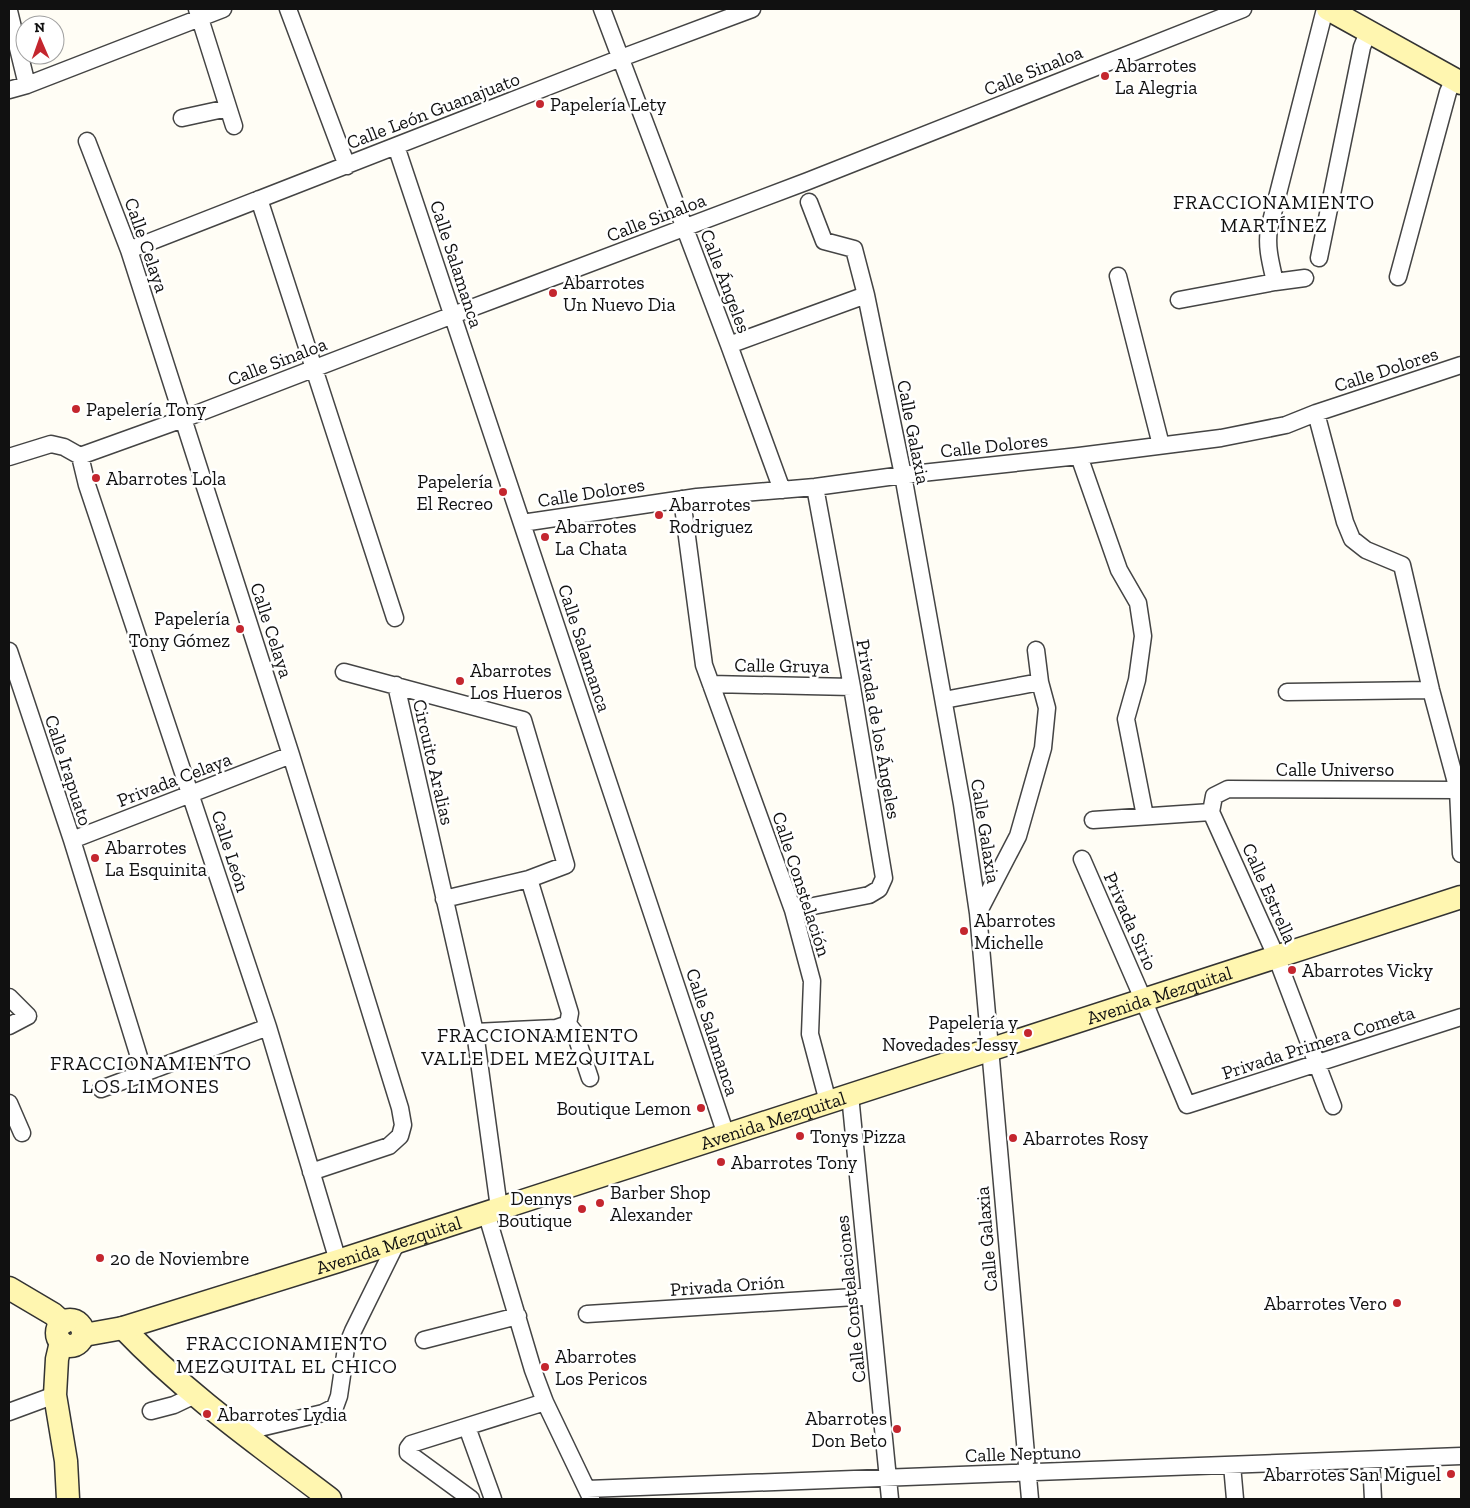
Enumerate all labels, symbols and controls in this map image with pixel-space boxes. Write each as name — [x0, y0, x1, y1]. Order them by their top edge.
north arrow — [15, 15, 65, 65]
text: N — [34, 19, 46, 36]
street label: Calle Sinaloa — [981, 40, 1086, 101]
place label: Abarrotes La Alegria — [1115, 54, 1197, 99]
street label: Calle León Guanajuato — [343, 67, 523, 154]
marker: Abarrotes La Alegria — [1099, 70, 1111, 82]
place label: Papelería Lety — [550, 93, 666, 116]
marker: Papelería Lety — [534, 98, 546, 110]
street label: Calle Sinaloa — [603, 188, 709, 247]
district label: FRACCIONAMIENTO MARTÍNEZ — [1173, 190, 1375, 237]
street label: Calle Celaya — [120, 195, 173, 296]
street label: Calle Salamanca — [425, 197, 488, 331]
street label: Calle Ángeles — [695, 226, 756, 336]
place label: Abarrotes Un Nuevo Dia — [563, 271, 676, 316]
marker: Abarrotes Un Nuevo Dia — [547, 287, 559, 299]
street label: Calle Sinaloa — [224, 332, 330, 391]
street label: Calle Dolores — [1331, 342, 1441, 397]
street label: Calle Galaxia — [892, 378, 935, 486]
place label: Papelería Tony — [86, 398, 207, 421]
marker: Papelería Tony — [70, 403, 82, 415]
street label: Calle Dolores — [939, 428, 1049, 463]
place label: Abarrotes Lola — [106, 467, 226, 490]
place label: Papelería El Recreo — [417, 470, 493, 515]
marker: Abarrotes Lola — [90, 472, 102, 484]
street label: Calle Dolores — [536, 473, 646, 512]
marker: Papelería El Recreo — [497, 486, 509, 498]
place label: Abarrotes Rodriguez — [669, 493, 753, 538]
marker: Abarrotes Rodriguez — [653, 509, 665, 521]
place label: Abarrotes La Chata — [555, 515, 637, 560]
marker: Abarrotes La Chata — [539, 531, 551, 543]
street label: Calle Celaya — [245, 580, 298, 681]
street label: Calle Salamanca — [553, 581, 616, 715]
place label: Papelería Tony Gómez — [129, 607, 230, 652]
marker: Papelería Tony Gómez — [234, 623, 246, 635]
street label: Privada de los Ángeles — [851, 637, 906, 821]
street label: Calle Gruya — [734, 653, 830, 678]
place label: Abarrotes Los Hueros — [470, 659, 562, 704]
marker: Abarrotes Los Hueros — [454, 675, 466, 687]
street label: Circuito Aralias — [408, 697, 459, 827]
street label: Calle Irapuato — [40, 712, 97, 829]
street label: Privada Celaya — [114, 747, 235, 812]
street label: Calle Universo — [1276, 758, 1394, 781]
street label: Calle Galaxia — [966, 777, 1005, 885]
street label: Calle León — [206, 807, 255, 895]
street label: Calle Constelación — [767, 809, 836, 960]
place label: Abarrotes La Esquinita — [105, 836, 207, 881]
street label: Calle Estrella — [1237, 839, 1302, 947]
marker: Abarrotes La Esquinita — [89, 852, 101, 864]
street label: Privada Sirio — [1099, 868, 1163, 974]
place label: Abarrotes Michelle — [974, 909, 1056, 954]
marker: Abarrotes Michelle — [958, 925, 970, 937]
place label: Abarrotes Vicky — [1302, 959, 1433, 982]
street label: Avenida Mezquital — [1084, 961, 1235, 1030]
marker: Abarrotes Vicky — [1286, 964, 1298, 976]
street label: Calle Salamanca — [681, 965, 744, 1099]
street label: Privada Primera Cometa — [1219, 1000, 1417, 1085]
place label: Papelería y Novedades Jessy — [882, 1011, 1018, 1056]
district label: FRACCIONAMIENTO VALLE DEL MEZQUITAL — [420, 1023, 655, 1070]
marker: Papelería y Novedades Jessy — [1022, 1027, 1034, 1039]
district label: FRACCIONAMIENTO LOS LIMONES — [50, 1051, 252, 1098]
street label: Avenida Mezquital — [697, 1086, 849, 1155]
place label: Boutique Lemon — [556, 1097, 691, 1120]
marker: Boutique Lemon — [695, 1102, 707, 1114]
place label: Tonys Pizza — [810, 1125, 906, 1148]
place label: Abarrotes Rosy — [1023, 1127, 1149, 1150]
marker: Tonys Pizza — [794, 1130, 806, 1142]
marker: Abarrotes Rosy — [1007, 1132, 1019, 1144]
place label: Abarrotes Tony — [731, 1151, 857, 1174]
marker: Abarrotes Tony — [715, 1156, 727, 1168]
place label: Barber Shop Alexander — [610, 1181, 711, 1226]
street label: Calle Galaxia — [970, 1185, 1003, 1293]
place label: Dennys Boutique — [498, 1187, 572, 1232]
marker: Barber Shop Alexander — [594, 1197, 606, 1209]
marker: Dennys Boutique — [576, 1203, 588, 1215]
street label: Avenida Mezquital — [313, 1211, 464, 1279]
street label: Calle Constelaciones — [830, 1214, 871, 1384]
place label: 20 de Noviembre — [110, 1247, 249, 1270]
marker: 20 de Noviembre — [94, 1252, 106, 1264]
street label: Privada Orión — [669, 1270, 785, 1301]
place label: Abarrotes Vero — [1264, 1292, 1387, 1315]
marker: Abarrotes Vero — [1391, 1297, 1403, 1309]
district label: FRACCIONAMIENTO MEZQUITAL EL CHICO — [176, 1331, 398, 1378]
place label: Abarrotes Los Pericos — [555, 1345, 647, 1390]
marker: Abarrotes Los Pericos — [539, 1361, 551, 1373]
place label: Abarrotes Lydia — [217, 1403, 347, 1426]
place label: Abarrotes Don Beto — [805, 1407, 887, 1452]
marker: Abarrotes Lydia — [201, 1408, 213, 1420]
marker: Abarrotes Don Beto — [891, 1423, 903, 1435]
street label: Calle Neptuno — [965, 1440, 1082, 1467]
place label: Abarrotes San Miguel — [1263, 1463, 1441, 1486]
marker: Abarrotes San Miguel — [1445, 1468, 1457, 1480]

